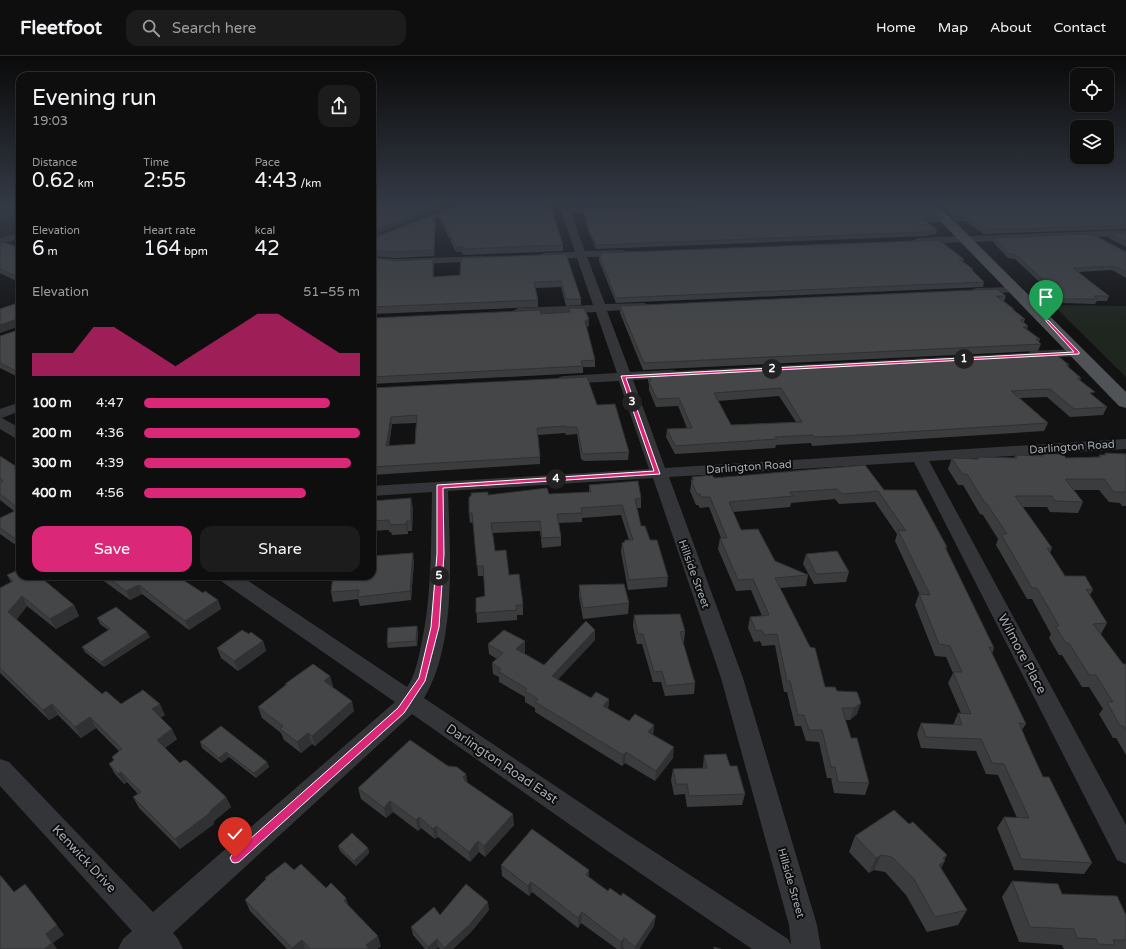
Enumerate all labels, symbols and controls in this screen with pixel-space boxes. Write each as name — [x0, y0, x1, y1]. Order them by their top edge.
search box — [126, 10, 406, 46]
text: Fleetfoot — [20, 17, 102, 39]
icon: search — [140, 17, 162, 39]
text: Search here — [172, 19, 256, 37]
text: Home — [876, 19, 916, 36]
text: Map — [938, 19, 968, 36]
text: About — [990, 19, 1032, 36]
text: Contact — [1054, 19, 1106, 36]
map controls — [1070, 68, 1114, 164]
button: locate — [1070, 68, 1114, 112]
text: Evening run — [32, 85, 157, 111]
button: share — [318, 85, 360, 127]
text: 19:03 — [32, 113, 68, 129]
button: layers — [1070, 120, 1114, 164]
text: Distance — [32, 156, 77, 169]
text: Time — [143, 156, 169, 169]
text: Pace — [255, 156, 280, 169]
text: 0.62 — [32, 169, 75, 193]
text: 2:55 — [143, 169, 186, 193]
text: 4:43 — [255, 169, 298, 193]
text: km — [75, 177, 94, 190]
text: /km — [298, 177, 321, 190]
text: Elevation — [32, 224, 80, 237]
text: Heart rate — [143, 224, 196, 237]
text: kcal — [255, 224, 275, 237]
text: 6 — [32, 237, 45, 261]
text: 164 — [143, 237, 181, 261]
text: 42 — [255, 237, 280, 261]
text: m — [45, 245, 58, 258]
text: bpm — [181, 245, 208, 258]
pin — [1029, 280, 1063, 321]
text: Elevation — [32, 284, 89, 300]
text: 51–55 m — [303, 284, 360, 300]
icon: arrive — [1035, 286, 1057, 308]
pin: 1 — [954, 349, 974, 369]
text: 1 — [961, 352, 967, 365]
pin: 2 — [762, 359, 782, 379]
text: 2 — [769, 362, 775, 375]
pin: 3 — [622, 392, 642, 412]
text: 100 m — [32, 395, 72, 411]
text: 4:47 — [96, 395, 124, 411]
text: 3 — [629, 395, 635, 408]
text: 200 m — [32, 425, 72, 441]
text: 4:36 — [96, 425, 124, 441]
street label: Darlington Road — [1029, 438, 1115, 456]
text: 300 m — [32, 455, 72, 471]
text: 4:39 — [96, 455, 124, 471]
street label: Darlington Road — [706, 458, 792, 476]
pin: 4 — [546, 469, 566, 489]
text: 4 — [553, 472, 559, 485]
text: 400 m — [32, 485, 72, 501]
text: 4:56 — [96, 485, 124, 501]
button: Save — [32, 526, 192, 572]
button: Share — [200, 526, 360, 572]
street label: Hillside Street — [676, 538, 712, 610]
pin: 5 — [429, 566, 449, 586]
text: 5 — [436, 569, 442, 582]
street label: Wilmore Place — [994, 611, 1050, 697]
street label: Darlington Road East — [443, 721, 561, 807]
pin — [218, 817, 252, 858]
street label: Kenwick Drive — [49, 822, 119, 896]
icon: check — [224, 823, 246, 845]
street label: Hillside Street — [775, 847, 807, 919]

